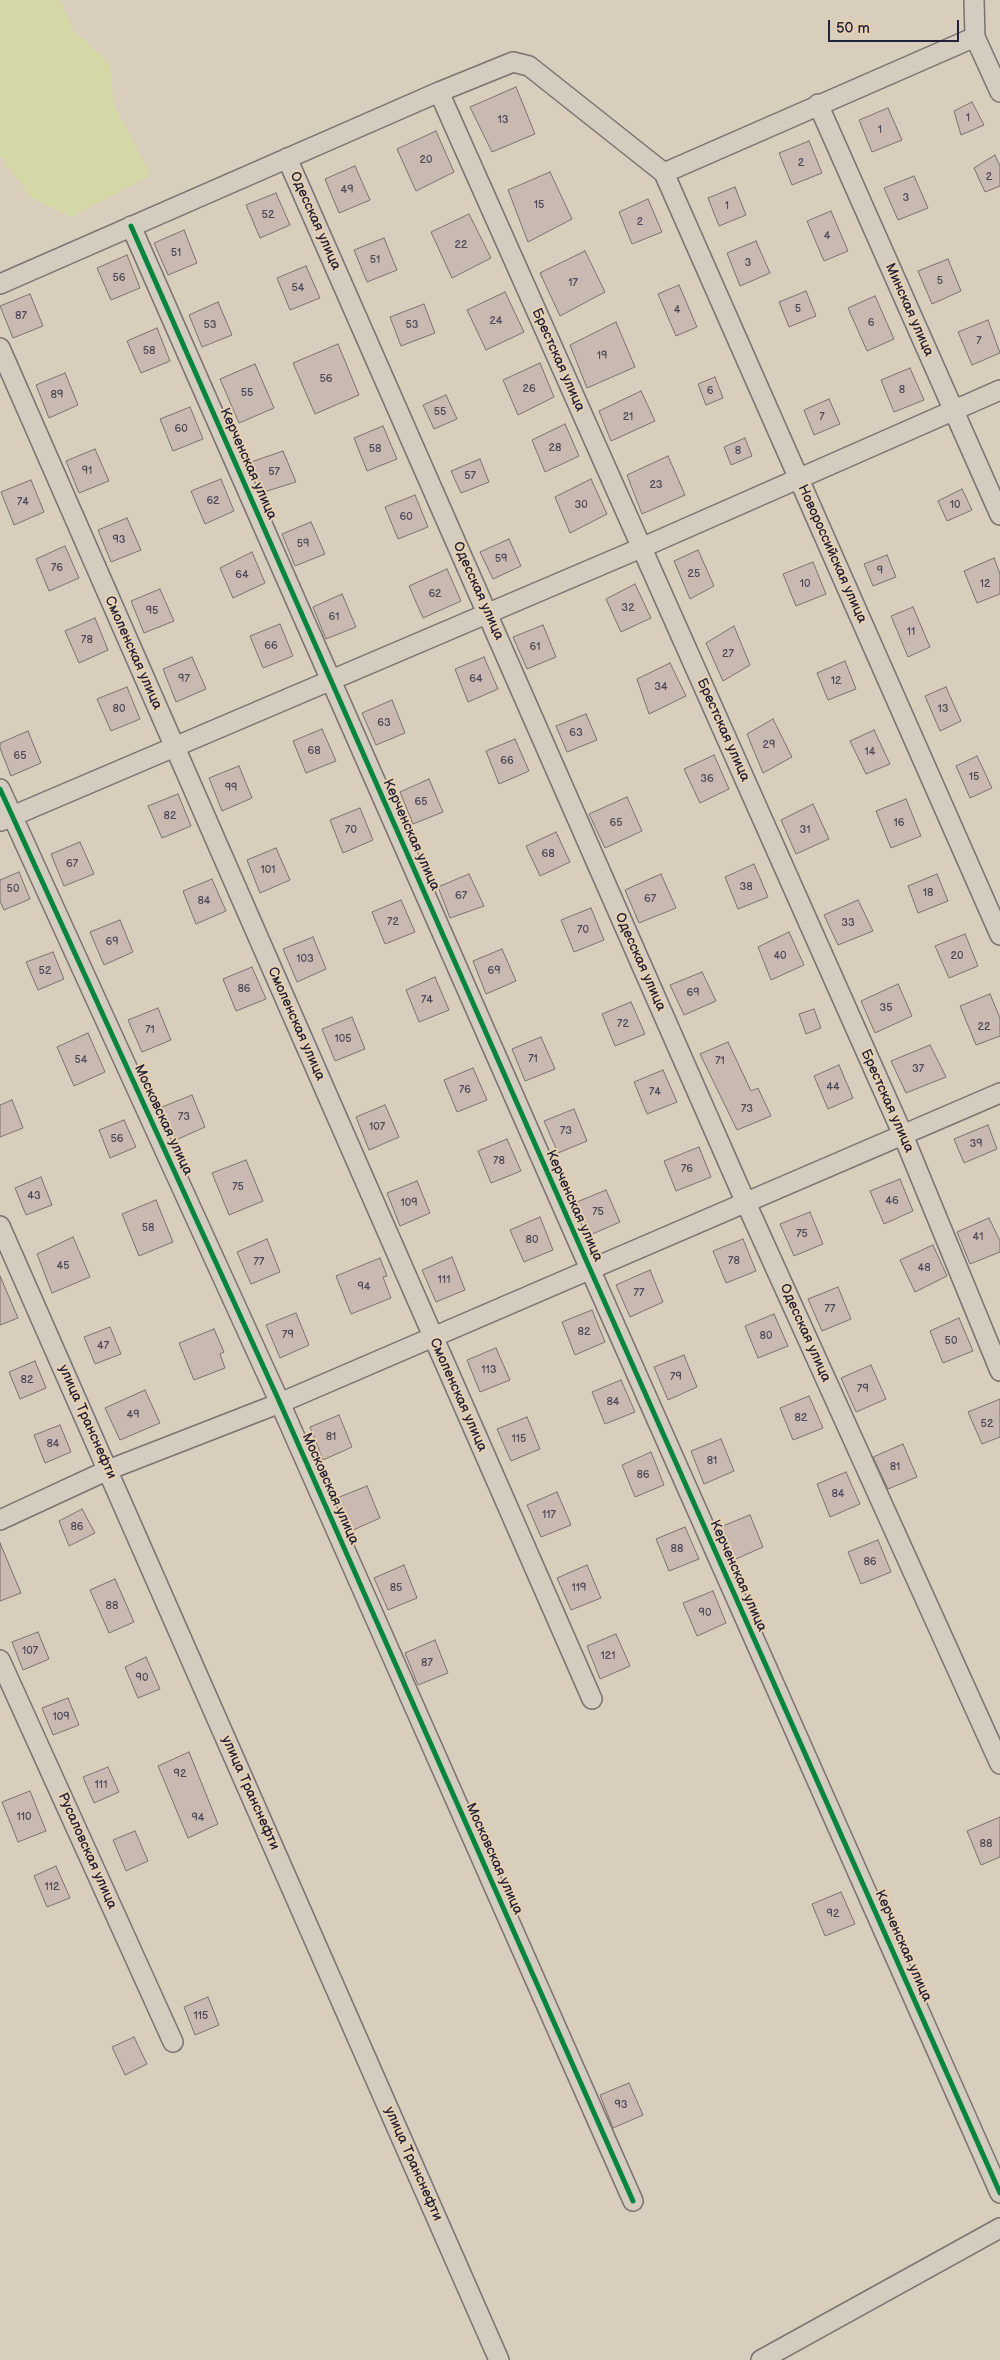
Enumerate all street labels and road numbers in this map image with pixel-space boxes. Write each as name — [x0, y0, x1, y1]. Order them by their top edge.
street label: Одесская улица — [286, 169, 344, 273]
street label: Минская улица — [881, 261, 937, 359]
street label: Брестская улица — [528, 306, 588, 414]
street label: Керченская улица — [216, 406, 280, 522]
street label: Новороссийская улица — [794, 482, 870, 626]
street label: Одесская улица — [449, 539, 507, 643]
street label: Смоленская улица — [100, 594, 166, 712]
street label: Брестская улица — [693, 676, 753, 784]
street label: Керченская улица — [379, 777, 443, 893]
street label: Одесская улица — [611, 910, 669, 1014]
street label: Смоленская улица — [263, 965, 329, 1083]
street label: Брестская улица — [857, 1047, 917, 1155]
street label: Московская улица — [130, 1062, 196, 1178]
street label: Керченская улица — [542, 1148, 606, 1264]
street label: Одесская улица — [776, 1281, 834, 1385]
street label: Смоленская улица — [425, 1336, 491, 1454]
street label: улица Транснефти — [54, 1362, 120, 1482]
street label: Московская улица — [298, 1431, 362, 1547]
street label: Керченская улица — [706, 1518, 770, 1634]
street label: улица Транснефти — [217, 1733, 283, 1853]
street label: Русаловская улица — [54, 1790, 120, 1912]
street label: Московская улица — [462, 1801, 526, 1917]
street label: Керченская улица — [871, 1888, 935, 2004]
street label: улица Транснефти — [380, 2104, 446, 2224]

